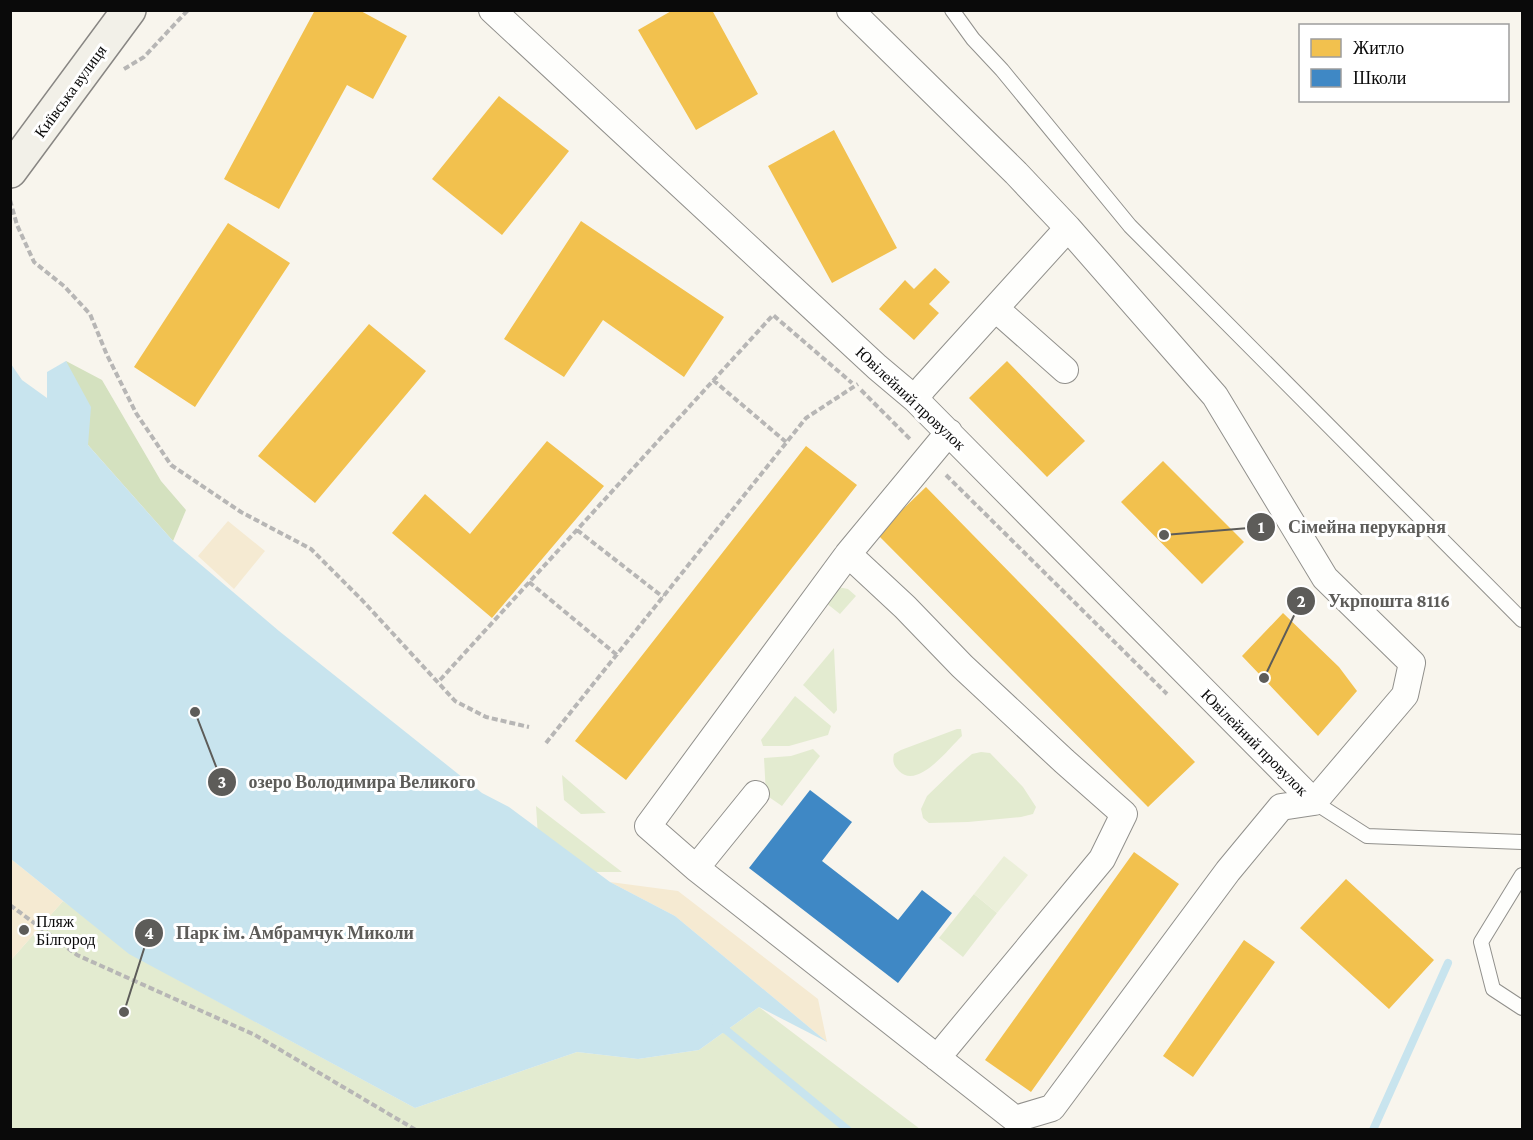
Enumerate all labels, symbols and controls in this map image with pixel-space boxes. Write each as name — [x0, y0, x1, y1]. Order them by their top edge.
legend — [1299, 24, 1509, 102]
text: Житло — [1353, 38, 1404, 58]
street label: Київська вулиця — [31, 41, 111, 141]
text: Школи — [1353, 68, 1407, 88]
street label: Ювілейний провулок — [852, 343, 969, 454]
callout: Сімейна перукарня — [1246, 509, 1458, 545]
text: 1 — [1258, 517, 1265, 537]
text: Сімейна перукарня — [1288, 517, 1446, 537]
callout: Укрпошта 8116 — [1286, 583, 1462, 619]
text: 2 — [1296, 591, 1306, 611]
text: Укрпошта 8116 — [1328, 591, 1450, 611]
street label: Ювілейний провулок — [1197, 686, 1312, 800]
callout: озеро Володимира Великого — [207, 764, 488, 800]
text: 3 — [218, 772, 226, 792]
text: озеро Володимира Великого — [249, 772, 475, 792]
place label: Пляж Білгород — [36, 913, 95, 949]
callout: Парк ім. Амбрамчук Миколи — [134, 915, 426, 951]
marker: Пляж Білгород — [17, 923, 31, 937]
text: 4 — [144, 923, 154, 943]
text: Парк ім. Амбрамчук Миколи — [176, 923, 414, 943]

